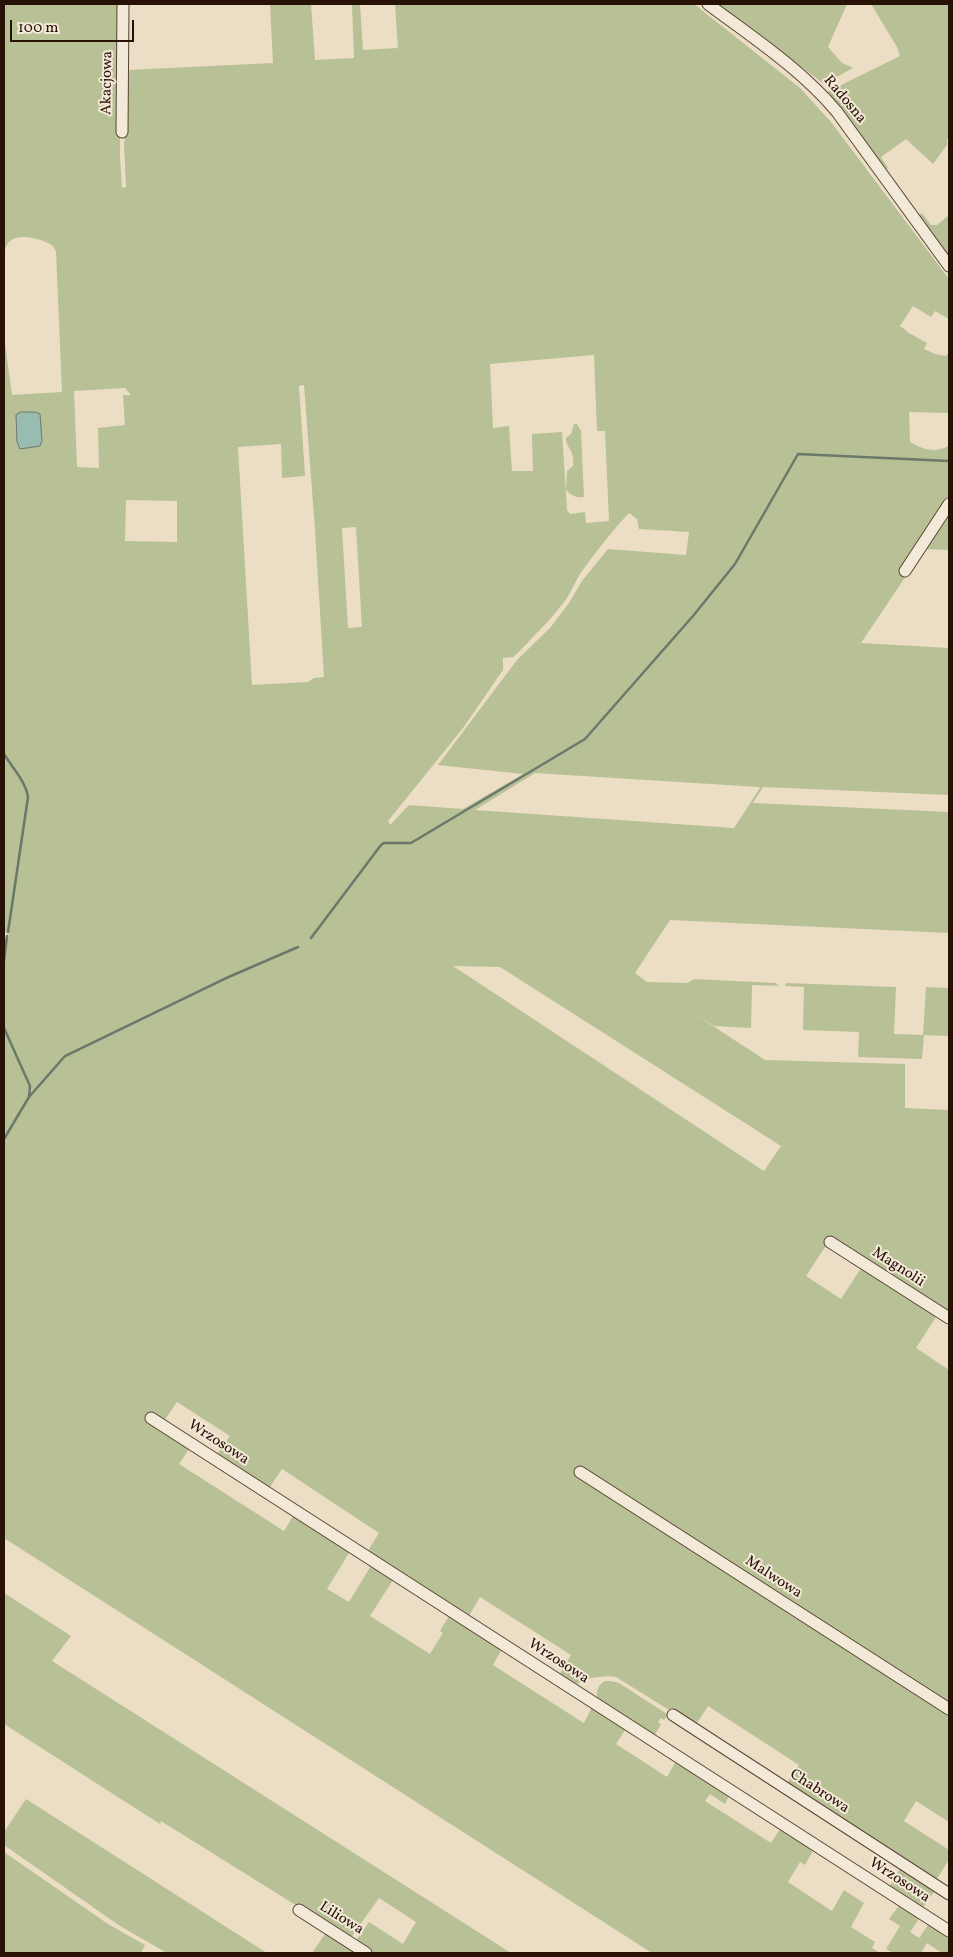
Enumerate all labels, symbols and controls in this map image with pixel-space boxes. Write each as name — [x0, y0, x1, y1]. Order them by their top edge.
scale bar — [12, 10, 136, 42]
text: 100 m — [18, 18, 58, 39]
street label: Akacjowa — [98, 51, 118, 115]
street label: Radosna — [819, 72, 869, 128]
street label: Magnolii — [868, 1244, 928, 1292]
street label: Wrzosowa — [184, 1417, 252, 1469]
street label: Malwowa — [741, 1553, 805, 1603]
street label: Wrzosowa — [524, 1636, 592, 1688]
street label: Chabrowa — [786, 1766, 852, 1818]
street label: Wrzosowa — [865, 1855, 933, 1907]
street label: Liliowa — [316, 1898, 366, 1940]

